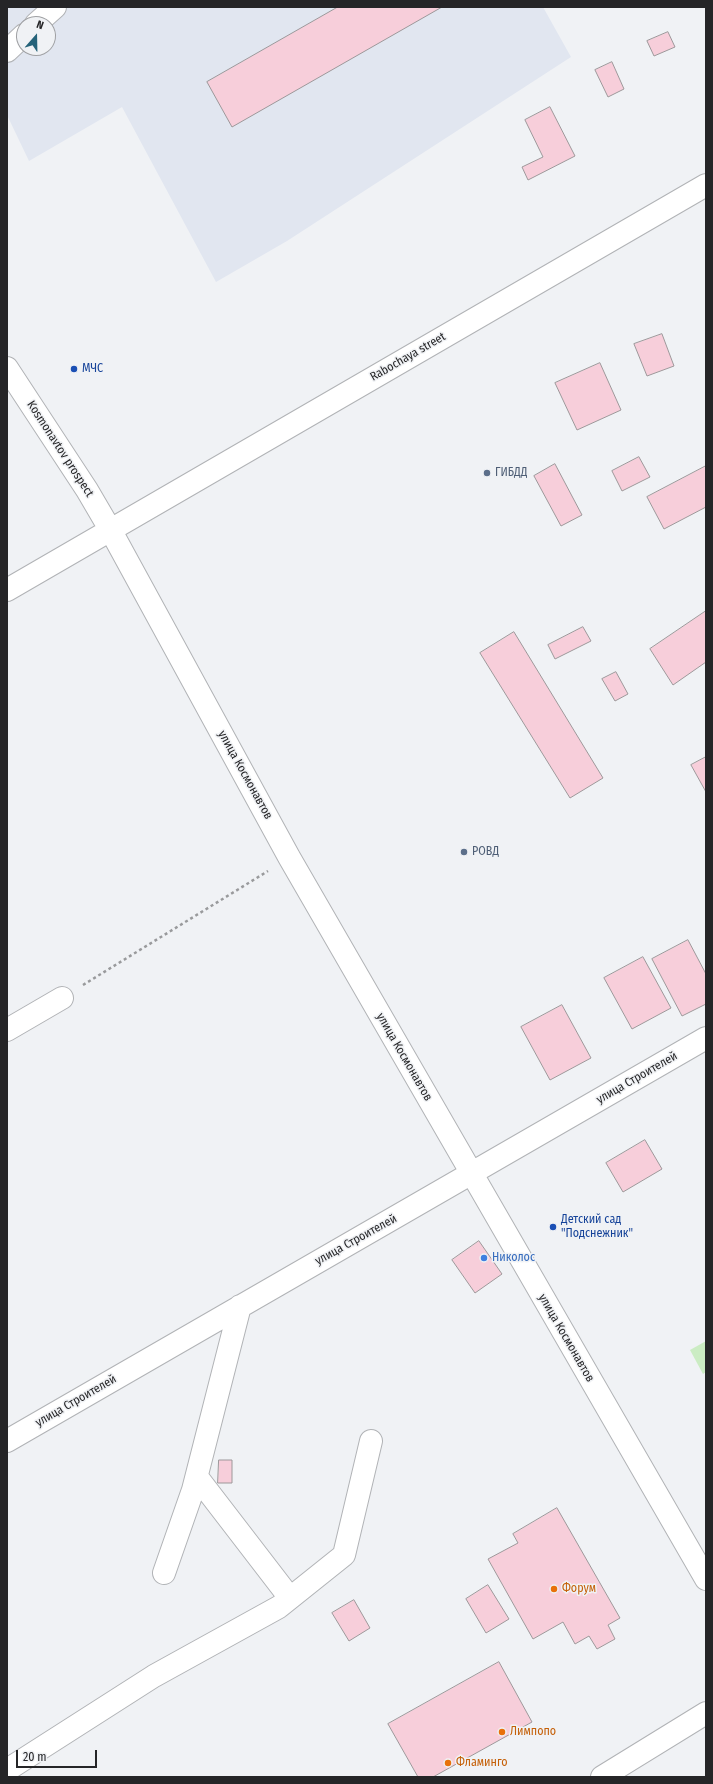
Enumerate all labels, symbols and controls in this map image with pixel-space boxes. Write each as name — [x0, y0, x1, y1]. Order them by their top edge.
north arrow — [16, 16, 56, 56]
text: N — [35, 18, 45, 32]
street label: Rabochaya street — [368, 330, 448, 384]
place label: МЧС — [82, 362, 103, 376]
marker: МЧС — [69, 364, 79, 374]
street label: Kosmonavtov prospect — [24, 398, 96, 500]
place label: ГИБДД — [495, 466, 527, 480]
marker: ГИБДД — [482, 468, 492, 478]
street label: улица Космонавтов — [215, 728, 275, 822]
place label: РОВД — [472, 845, 499, 859]
marker: РОВД — [459, 847, 469, 857]
street label: улица Космонавтов — [373, 1010, 435, 1104]
street label: улица Строителей — [594, 1049, 680, 1107]
street label: улица Строителей — [313, 1212, 399, 1268]
place label: Детский сад "Подснежник" — [561, 1213, 633, 1241]
marker: Детский сад "Подснежник" — [548, 1222, 558, 1232]
place label: Николос — [492, 1251, 535, 1265]
marker: Николос — [479, 1253, 489, 1263]
street label: улица Космонавтов — [535, 1291, 597, 1385]
street label: улица Строителей — [33, 1372, 119, 1430]
place label: Форум — [562, 1582, 596, 1596]
marker: Форум — [549, 1584, 559, 1594]
place label: Лимпопо — [510, 1725, 556, 1739]
marker: Лимпопо — [497, 1727, 507, 1737]
scale bar — [18, 1742, 99, 1768]
text: 20 m — [23, 1750, 47, 1764]
place label: Фламинго — [456, 1756, 508, 1770]
marker: Фламинго — [443, 1758, 453, 1768]

